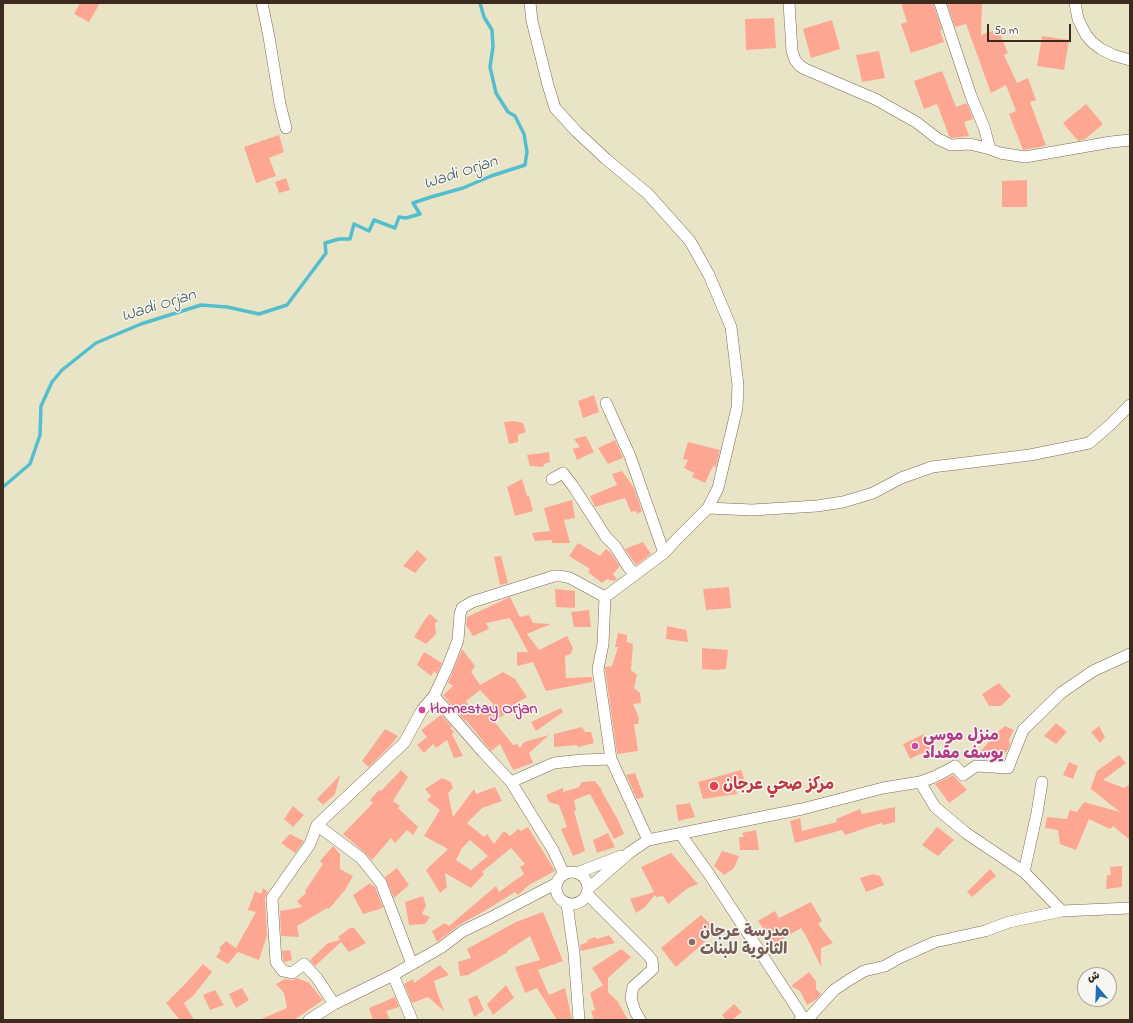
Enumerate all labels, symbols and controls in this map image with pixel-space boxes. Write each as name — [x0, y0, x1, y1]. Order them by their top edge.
scale bar — [989, 16, 1073, 42]
text: 50 m — [994, 22, 1018, 40]
water label: Wadi Orjan — [421, 152, 501, 196]
water label: Wadi Orjan — [119, 286, 199, 328]
place label: Homestay Orjan — [430, 700, 537, 720]
marker: Homestay Orjan — [417, 705, 427, 715]
place label: منزل موسى يوسف مقداد — [923, 727, 1003, 765]
marker: منزل موسى يوسف مقداد — [910, 741, 920, 751]
place label: مركز صحي عرجان — [723, 776, 834, 796]
marker: مركز صحي عرجان — [708, 780, 720, 792]
place label: مدرسة عرجان الثانوية للبنات — [700, 923, 789, 961]
marker: مدرسة عرجان الثانوية للبنات — [687, 937, 697, 947]
north arrow — [1077, 967, 1117, 1007]
text: ش — [1085, 967, 1102, 986]

